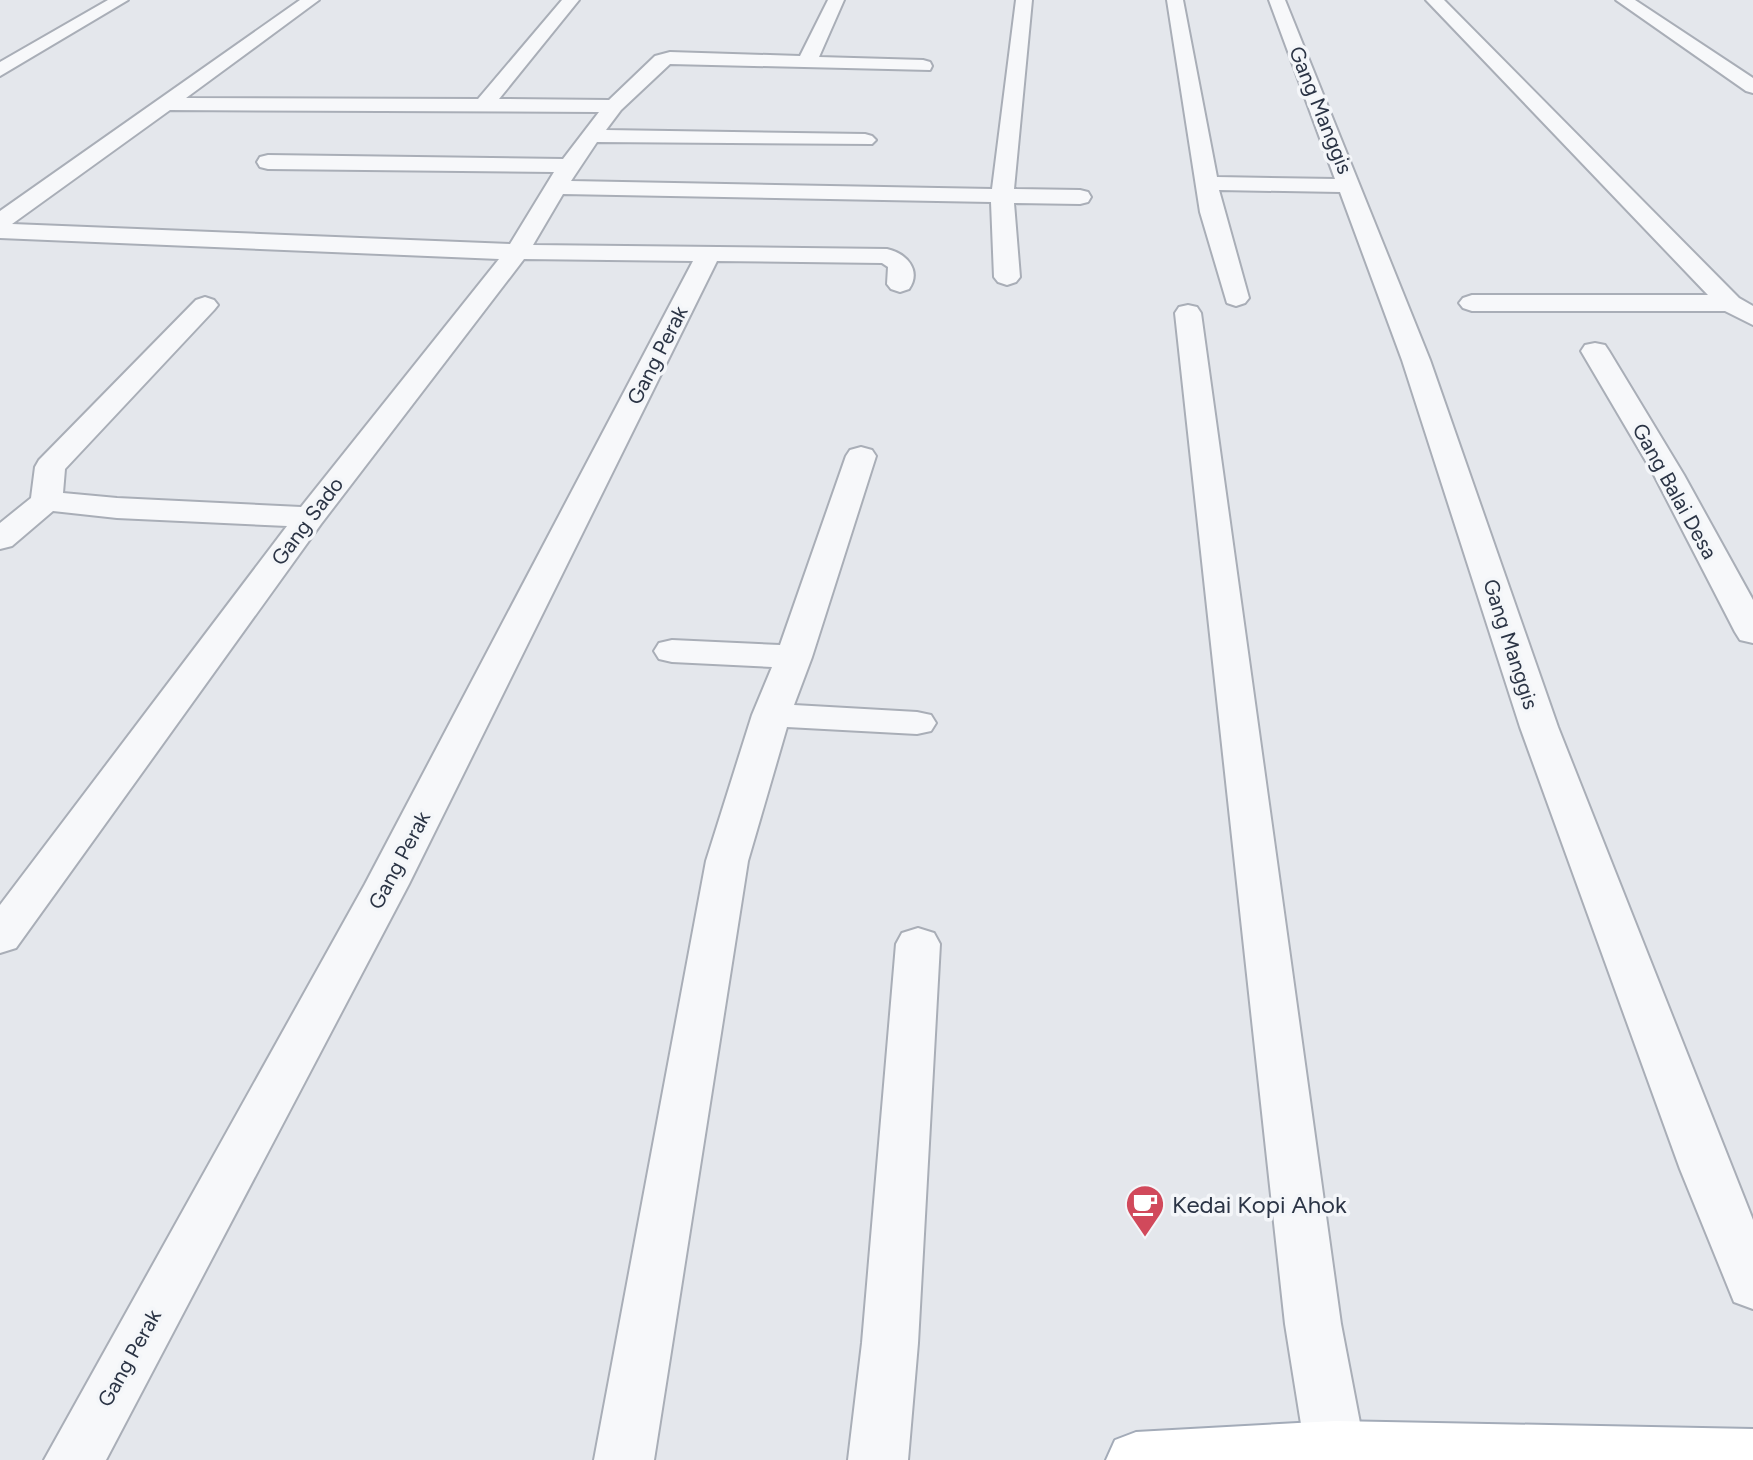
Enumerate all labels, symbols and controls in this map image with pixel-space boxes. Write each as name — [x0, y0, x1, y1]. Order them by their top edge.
street label: Gang Manggis — [1284, 43, 1358, 177]
street label: Gang Perak — [622, 301, 693, 408]
street label: Gang Balai Desa — [1627, 419, 1723, 563]
street label: Gang Sado — [266, 472, 348, 570]
street label: Gang Manggis — [1478, 576, 1544, 712]
street label: Gang Perak — [363, 806, 436, 913]
cafe icon: Kedai Kopi Ahok — [1124, 1183, 1166, 1238]
place label: Kedai Kopi Ahok — [1172, 1190, 1347, 1219]
street label: Gang Perak — [92, 1304, 166, 1411]

